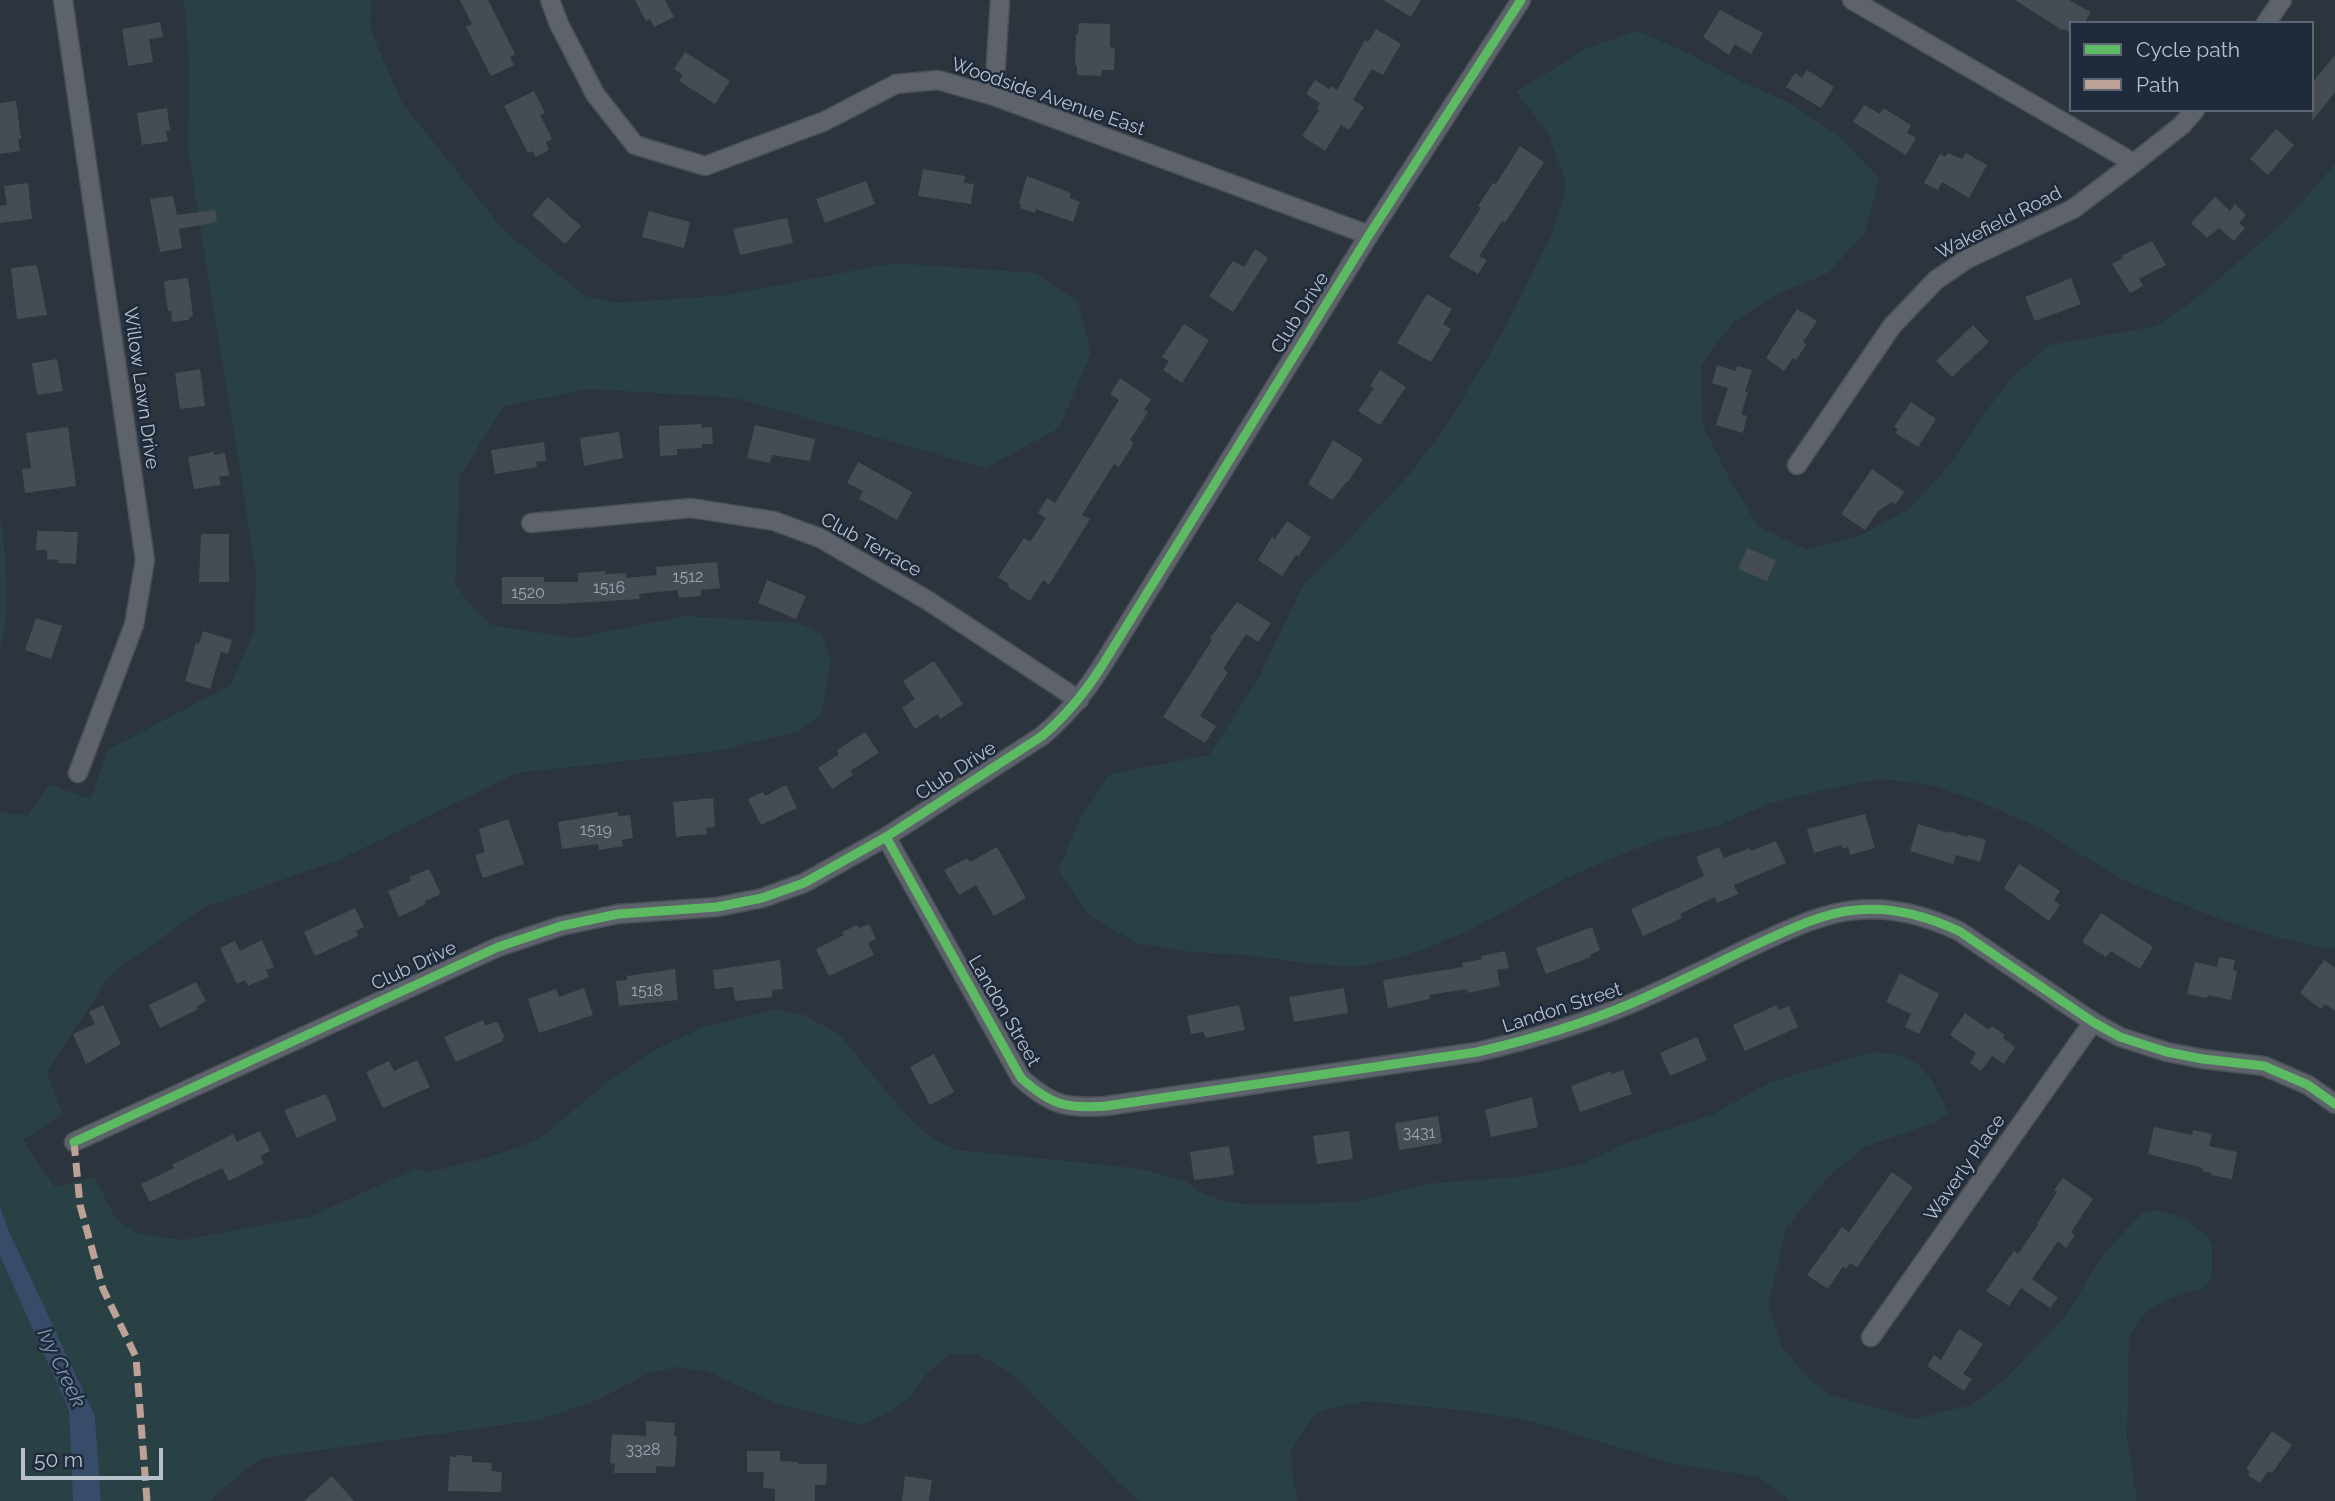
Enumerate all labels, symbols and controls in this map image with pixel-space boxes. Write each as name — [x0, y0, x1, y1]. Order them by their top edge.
legend — [2069, 21, 2314, 112]
text: Cycle path — [2136, 37, 2240, 62]
street label: Woodside Avenue East — [948, 53, 1148, 141]
text: Path — [2136, 72, 2180, 97]
street label: Wakefield Road — [1932, 182, 2066, 264]
street label: Club Drive — [1266, 268, 1334, 358]
street label: Willow Lawn Drive — [118, 305, 164, 471]
street label: Club Terrace — [817, 508, 925, 582]
house number: 1512 — [673, 567, 703, 587]
house number: 1516 — [593, 578, 625, 598]
house number: 1520 — [511, 583, 545, 603]
street label: Club Drive — [911, 737, 1001, 805]
house number: 1519 — [580, 820, 612, 840]
street label: Club Drive — [368, 936, 460, 996]
street label: Landon Street — [963, 952, 1045, 1070]
street label: Landon Street — [1499, 978, 1625, 1038]
house number: 1518 — [631, 981, 663, 1001]
street label: Waverly Place — [1920, 1110, 2010, 1226]
house number: 3431 — [1403, 1123, 1435, 1143]
water label: Ivy Creek — [31, 1324, 91, 1412]
scale bar — [24, 1434, 166, 1478]
house number: 3328 — [626, 1440, 660, 1460]
text: 50 m — [34, 1447, 83, 1472]

